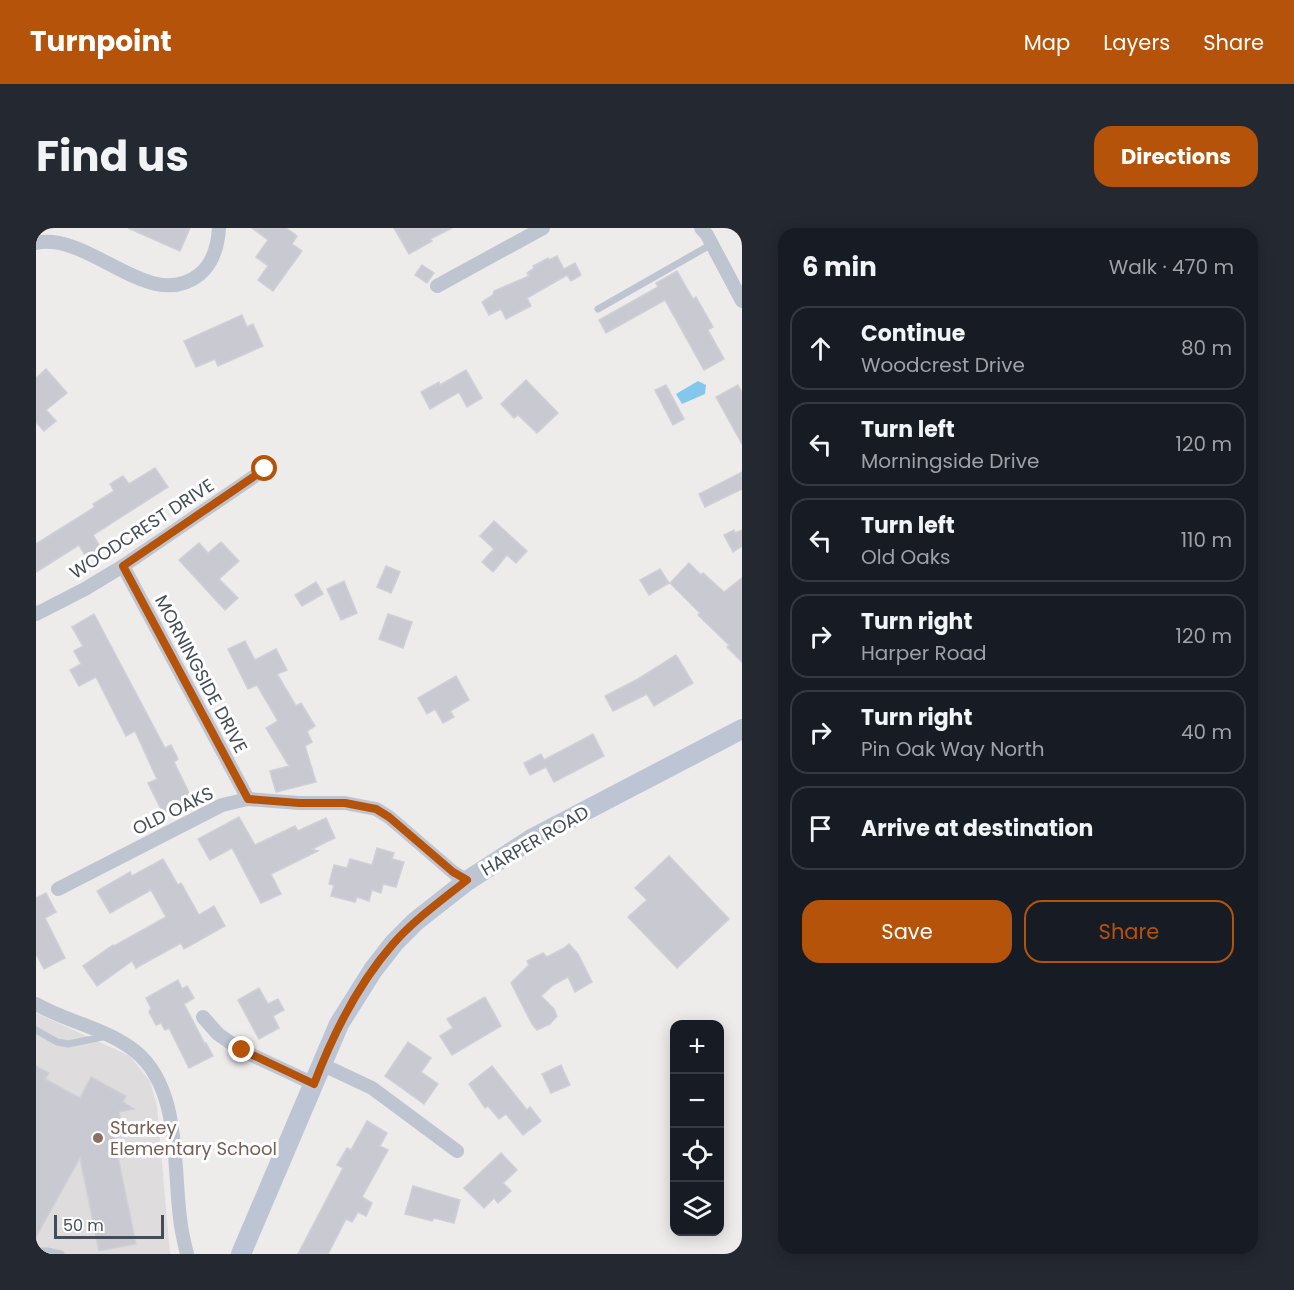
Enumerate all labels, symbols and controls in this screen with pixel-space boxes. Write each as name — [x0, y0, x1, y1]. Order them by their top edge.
text: Turnpoint — [30, 22, 172, 61]
text: Map — [1024, 28, 1070, 57]
text: Layers — [1103, 28, 1170, 57]
text: Share — [1203, 28, 1264, 57]
button: Directions — [1094, 126, 1258, 187]
text: Find us — [36, 127, 189, 186]
text: 6 min — [802, 249, 877, 285]
text: Walk · 470 m — [1109, 253, 1234, 281]
text: Continue — [861, 318, 965, 349]
icon: ahead — [804, 332, 837, 365]
text: 80 m — [1181, 334, 1232, 362]
text: Woodcrest Drive — [861, 351, 1025, 379]
text: Turn left — [861, 414, 955, 445]
icon: left — [804, 428, 837, 461]
text: 120 m — [1176, 430, 1232, 458]
text: Morningside Drive — [861, 447, 1039, 475]
route start — [251, 455, 277, 481]
street label: WOODCREST DRIVE — [65, 473, 219, 585]
text: Turn left — [861, 510, 955, 541]
icon: left — [804, 524, 837, 557]
text: 110 m — [1181, 526, 1232, 554]
text: Old Oaks — [861, 543, 950, 571]
street label: MORNINGSIDE DRIVE — [149, 590, 254, 757]
text: Turn right — [861, 606, 972, 637]
icon: right — [804, 620, 837, 653]
text: 120 m — [1176, 622, 1232, 650]
text: Harper Road — [861, 639, 987, 667]
text: Turn right — [861, 702, 972, 733]
icon: right — [804, 716, 837, 749]
text: 40 m — [1181, 718, 1232, 746]
text: Pin Oak Way North — [861, 735, 1045, 763]
street label: OLD OAKS — [128, 780, 217, 841]
street label: HARPER ROAD — [476, 800, 593, 882]
icon: arrive — [804, 812, 837, 845]
text: Arrive at destination — [861, 813, 1093, 844]
button: Save — [802, 900, 1012, 963]
button: Share — [1024, 900, 1234, 963]
map controls — [670, 1020, 724, 1236]
button: + — [670, 1020, 724, 1074]
route end — [228, 1036, 254, 1062]
button: − — [670, 1074, 724, 1128]
place label: Starkey Elementary School — [110, 1115, 277, 1161]
button: locate — [670, 1128, 724, 1182]
marker: Starkey Elementary School — [91, 1131, 105, 1145]
button: layers — [670, 1182, 724, 1236]
scale bar — [54, 1212, 164, 1240]
text: 50 m — [63, 1214, 104, 1237]

